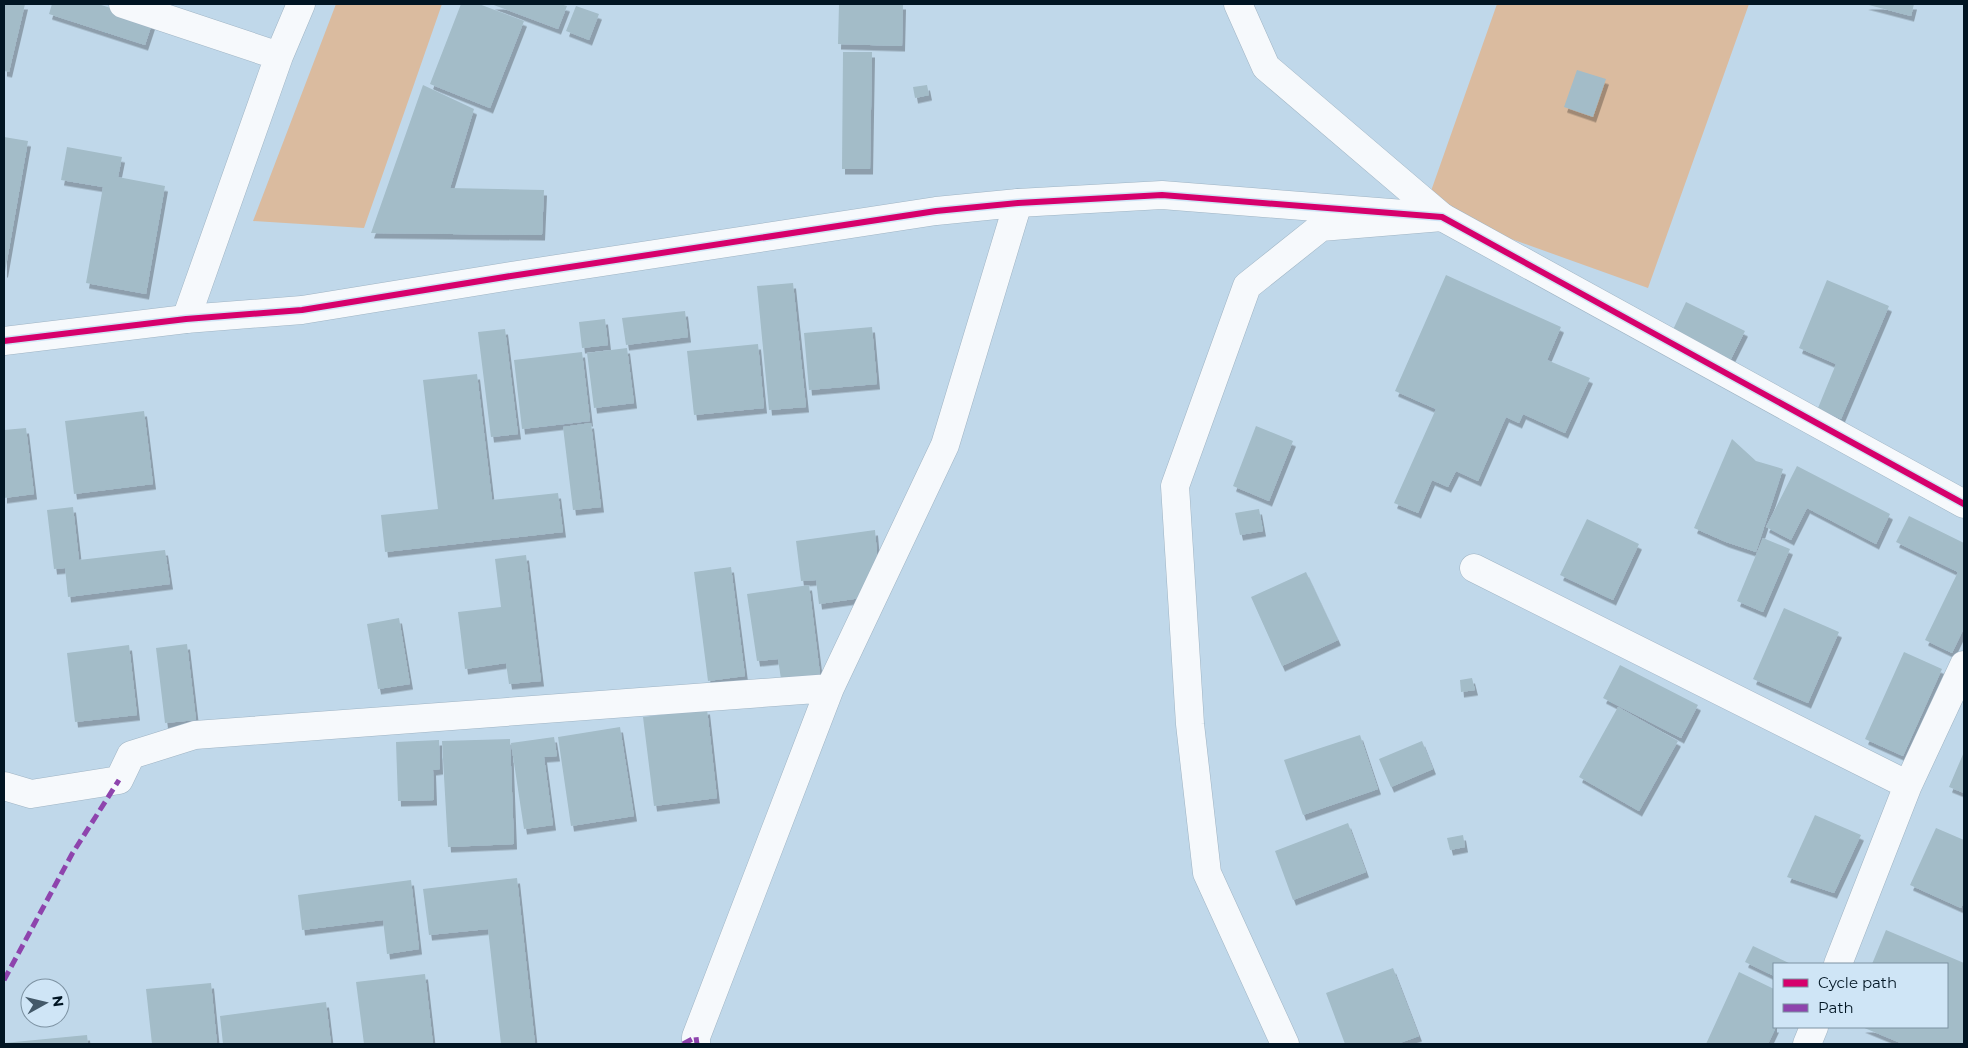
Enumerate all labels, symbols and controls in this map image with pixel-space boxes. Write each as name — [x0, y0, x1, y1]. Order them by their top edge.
legend — [1773, 963, 1948, 1028]
text: Cycle path — [1818, 973, 1897, 992]
north arrow — [20, 978, 70, 1028]
text: N — [48, 994, 68, 1008]
text: Path — [1818, 998, 1854, 1017]

